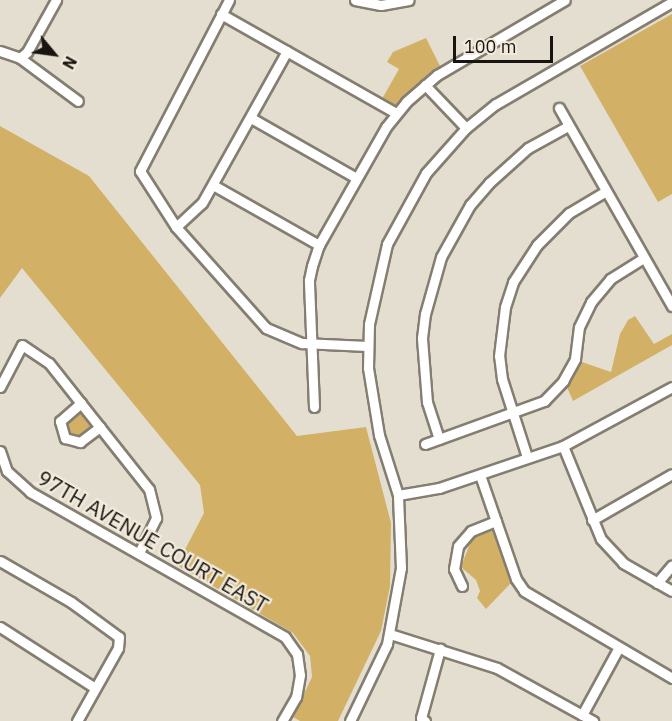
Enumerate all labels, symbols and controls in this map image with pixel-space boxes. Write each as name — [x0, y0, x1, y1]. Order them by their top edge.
north arrow — [24, 24, 84, 84]
scale bar — [456, 24, 556, 62]
text: 100 m — [464, 35, 516, 58]
text: N — [58, 53, 81, 73]
street label: 97TH AVENUE COURT EAST — [33, 464, 273, 618]

